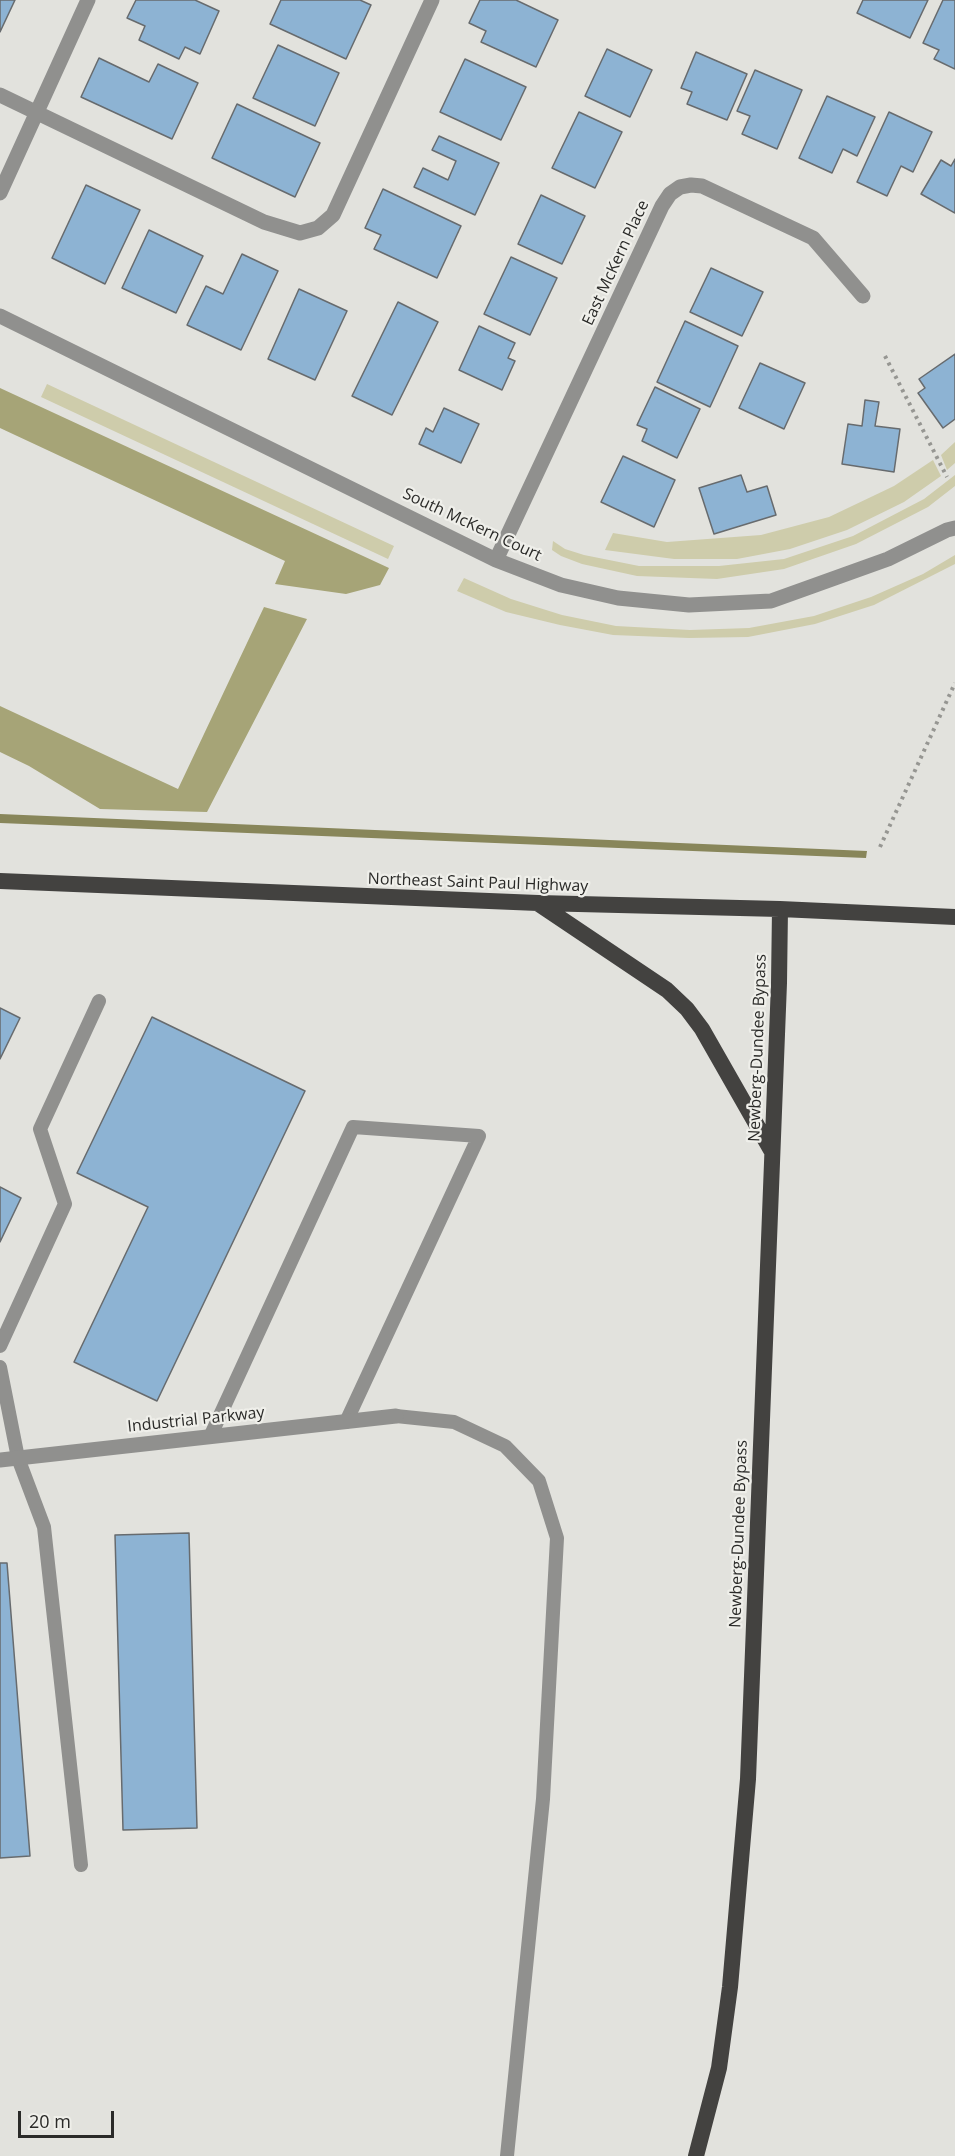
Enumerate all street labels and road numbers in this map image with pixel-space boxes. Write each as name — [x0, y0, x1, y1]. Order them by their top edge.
street label: East McKern Place — [579, 197, 653, 329]
street label: South McKern Court — [400, 484, 544, 566]
street label: Northeast Saint Paul Highway — [367, 870, 589, 896]
street label: Newberg-Dundee Bypass — [745, 954, 771, 1142]
street label: Industrial Parkway — [127, 1403, 265, 1437]
street label: Newberg-Dundee Bypass — [726, 1440, 752, 1628]

